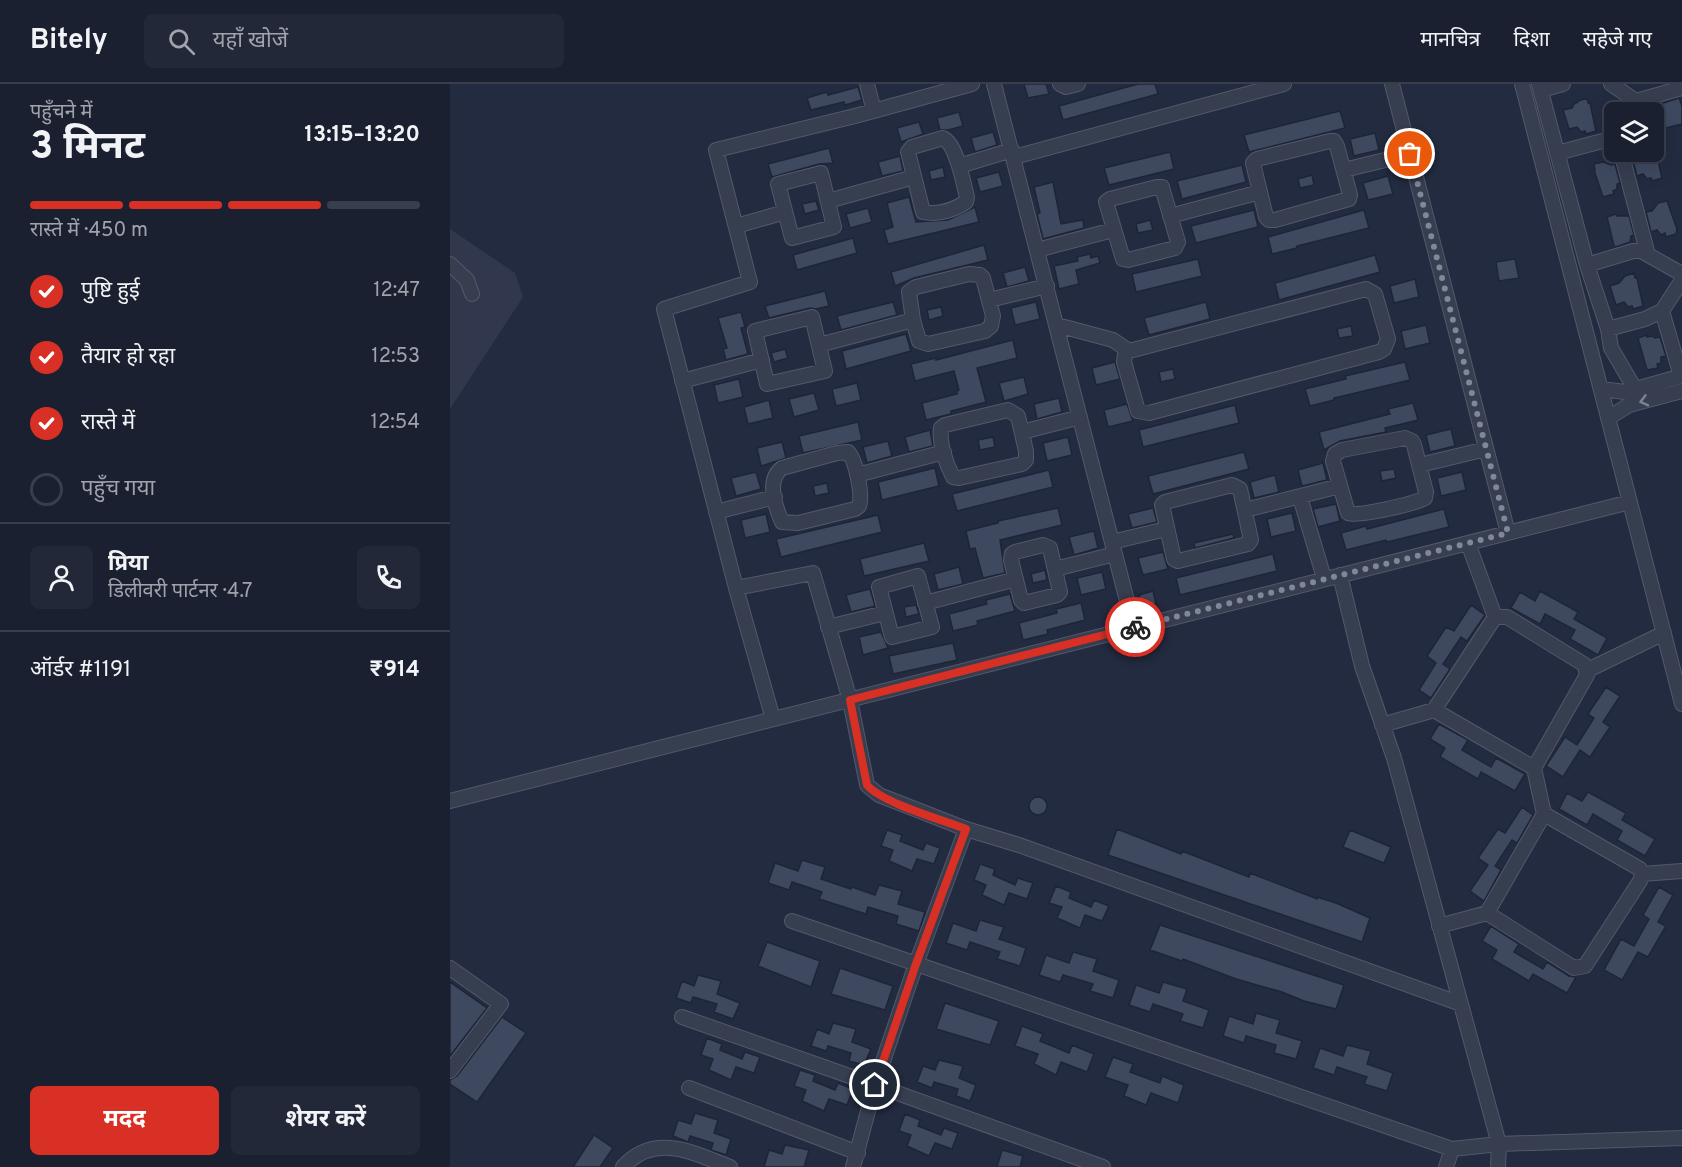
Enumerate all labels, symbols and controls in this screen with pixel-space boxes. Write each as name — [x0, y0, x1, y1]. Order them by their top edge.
search box — [144, 14, 564, 68]
text: Bitely — [30, 23, 108, 59]
icon: search — [165, 25, 198, 58]
text: मानचित्र — [1420, 27, 1480, 54]
text: दिशा — [1513, 27, 1550, 54]
text: सहेजे गए — [1583, 27, 1652, 54]
text: यहाँ खोजें — [213, 28, 288, 55]
text: पहुँचने में — [30, 100, 92, 126]
map controls — [1604, 102, 1664, 162]
button: layers — [1604, 102, 1664, 162]
text: 13:15–13:20 — [304, 122, 420, 149]
text: 3 मिनट — [30, 124, 145, 173]
pin — [1384, 128, 1435, 179]
icon: bag — [1393, 137, 1426, 170]
text: रास्ते में · 450 m — [30, 218, 148, 244]
icon: check — [30, 275, 63, 308]
text: पुष्टि हुई — [81, 278, 140, 305]
text: 12:47 — [373, 278, 420, 304]
icon: check — [30, 341, 63, 374]
text: तैयार हो रहा — [81, 344, 175, 371]
text: 12:53 — [371, 344, 420, 370]
one-way arrow — [1639, 393, 1649, 406]
icon: check — [30, 407, 63, 440]
text: रास्ते में — [81, 410, 135, 437]
text: 12:54 — [371, 410, 420, 436]
text: पहुँच गया — [81, 476, 155, 503]
button: person — [30, 546, 93, 609]
button: phone — [357, 546, 420, 609]
text: प्रिया — [108, 551, 148, 578]
text: डिलीवरी पार्टनर · 4.7 — [108, 579, 252, 605]
courier — [1105, 597, 1165, 657]
icon: bike — [1119, 611, 1152, 644]
text: ऑर्डर #1191 — [30, 657, 131, 684]
text: ₹914 — [369, 657, 420, 684]
pin — [849, 1059, 900, 1110]
icon: home — [858, 1068, 891, 1101]
button: मदद — [30, 1086, 219, 1155]
button: शेयर करें — [231, 1086, 420, 1155]

